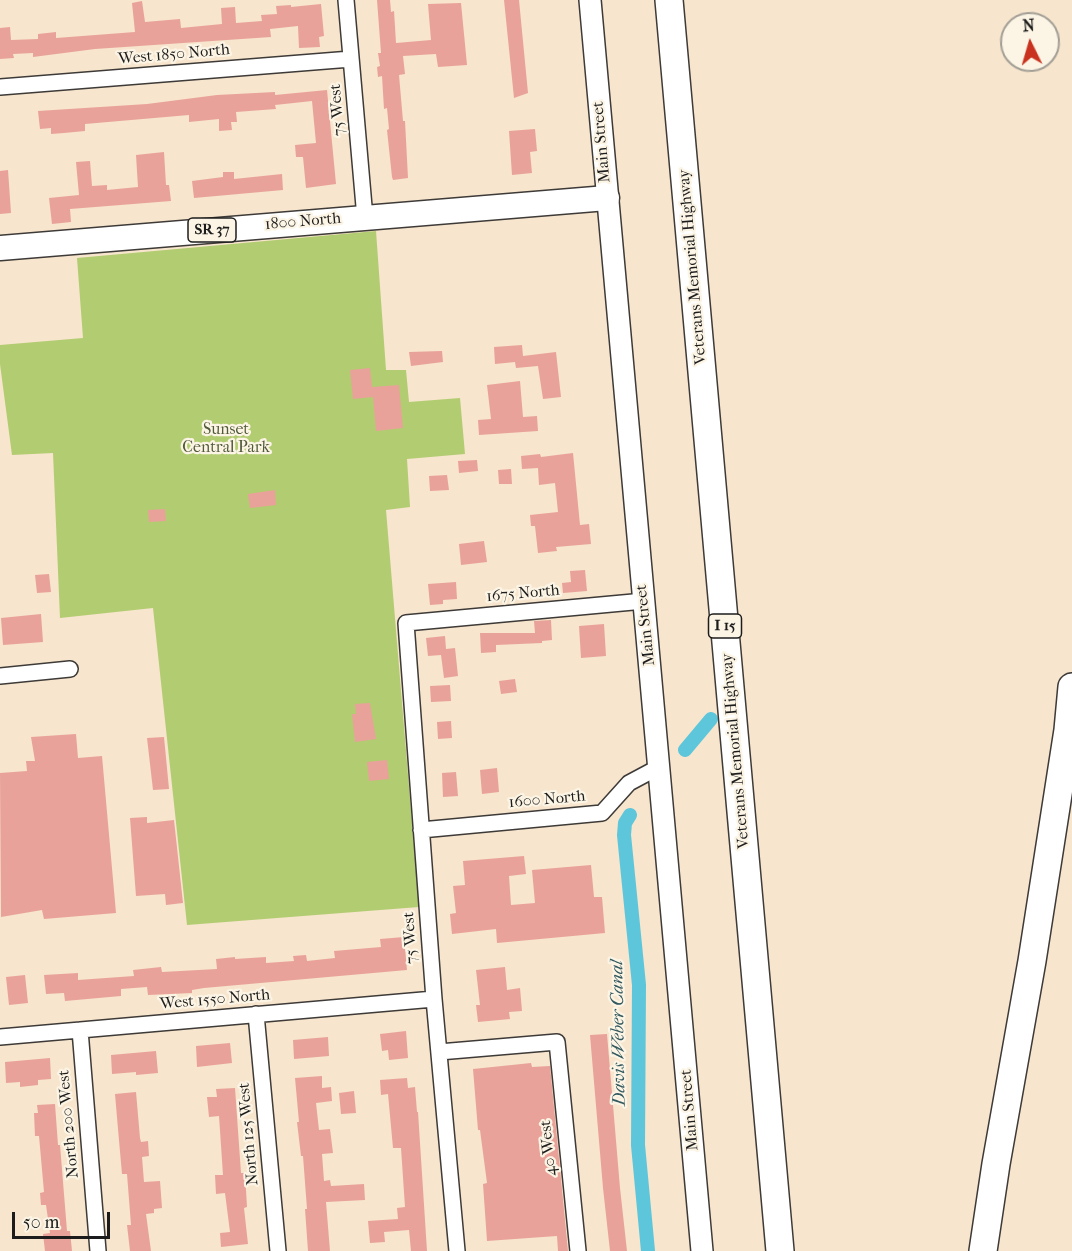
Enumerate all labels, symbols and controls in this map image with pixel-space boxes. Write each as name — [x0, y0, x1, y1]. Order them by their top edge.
north arrow — [1000, 12, 1060, 72]
text: N — [1022, 16, 1035, 36]
street label: West 1850 North — [117, 41, 231, 69]
street label: 75 West — [326, 83, 350, 137]
street label: Main Street — [589, 100, 615, 184]
street label: Veterans Memorial Highway — [675, 168, 711, 366]
street label: 1800 North — [264, 209, 342, 235]
road number: SR 37 — [188, 218, 236, 242]
park label: Sunset Central Park — [182, 420, 270, 458]
street label: 1675 North — [485, 581, 561, 607]
street label: Main Street — [632, 583, 660, 667]
road number: I 15 — [708, 614, 742, 638]
street label: Veterans Memorial Highway — [718, 652, 754, 850]
street label: 1600 North — [508, 787, 586, 813]
street label: 75 West — [400, 911, 422, 965]
water label: Davis Weber Canal — [607, 960, 631, 1106]
street label: West 1550 North — [159, 986, 271, 1014]
street label: Main Street — [677, 1068, 703, 1152]
street label: North 200 West — [55, 1069, 83, 1179]
street label: North 125 West — [235, 1082, 263, 1186]
street label: 40 West — [537, 1119, 561, 1177]
scale bar — [15, 1200, 112, 1238]
text: 50 m — [23, 1212, 59, 1233]

